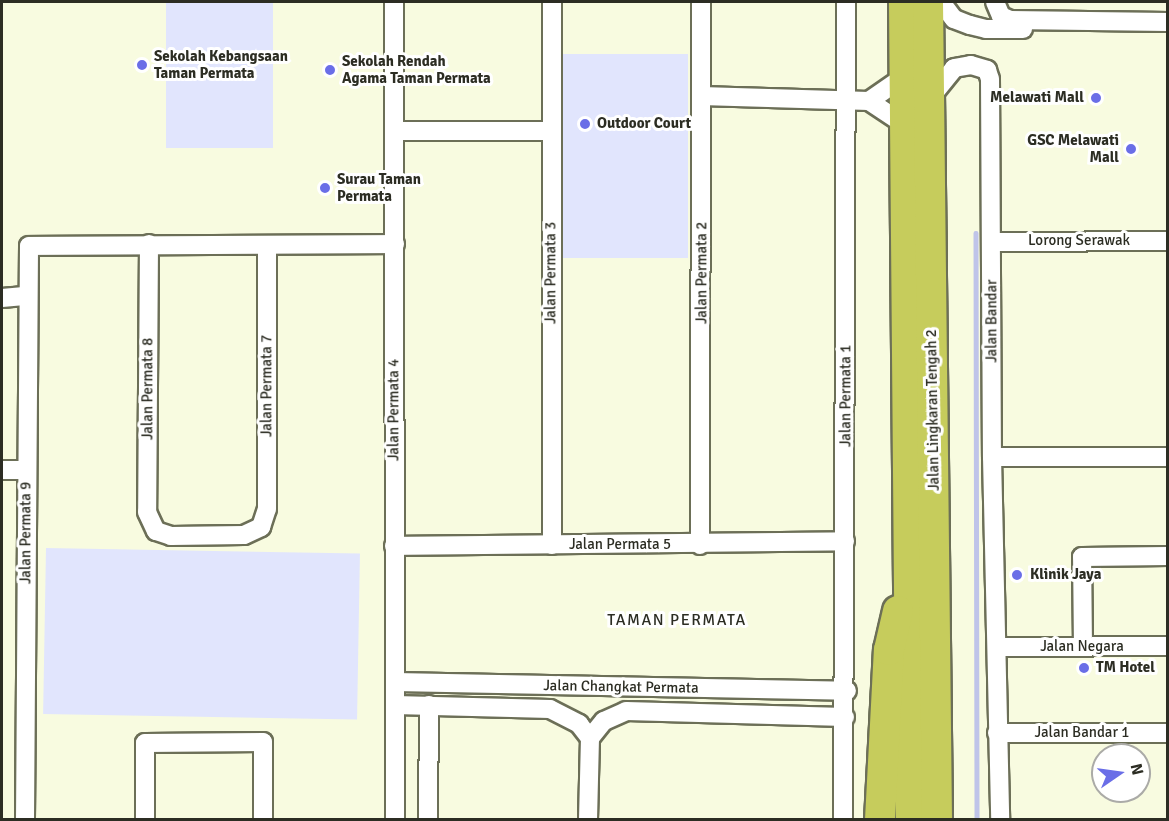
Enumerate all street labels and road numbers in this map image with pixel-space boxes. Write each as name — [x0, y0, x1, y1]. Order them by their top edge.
street label: Jalan Permata 3 — [542, 222, 560, 324]
street label: Jalan Permata 2 — [693, 222, 711, 324]
street label: Lorong Serawak — [1028, 232, 1130, 250]
street label: Jalan Bandar — [983, 279, 1001, 363]
street label: Jalan Lingkaran Tengah 2 — [923, 329, 943, 491]
street label: Jalan Permata 7 — [258, 335, 276, 437]
street label: Jalan Permata 8 — [139, 338, 157, 440]
street label: Jalan Permata 1 — [837, 345, 855, 447]
street label: Jalan Permata 4 — [385, 359, 403, 461]
street label: Jalan Permata 9 — [17, 482, 35, 584]
street label: Jalan Permata 5 — [569, 536, 671, 554]
street label: Jalan Negara — [1040, 638, 1124, 656]
street label: Jalan Changkat Permata — [543, 677, 699, 697]
street label: Jalan Bandar 1 — [1035, 724, 1129, 742]

